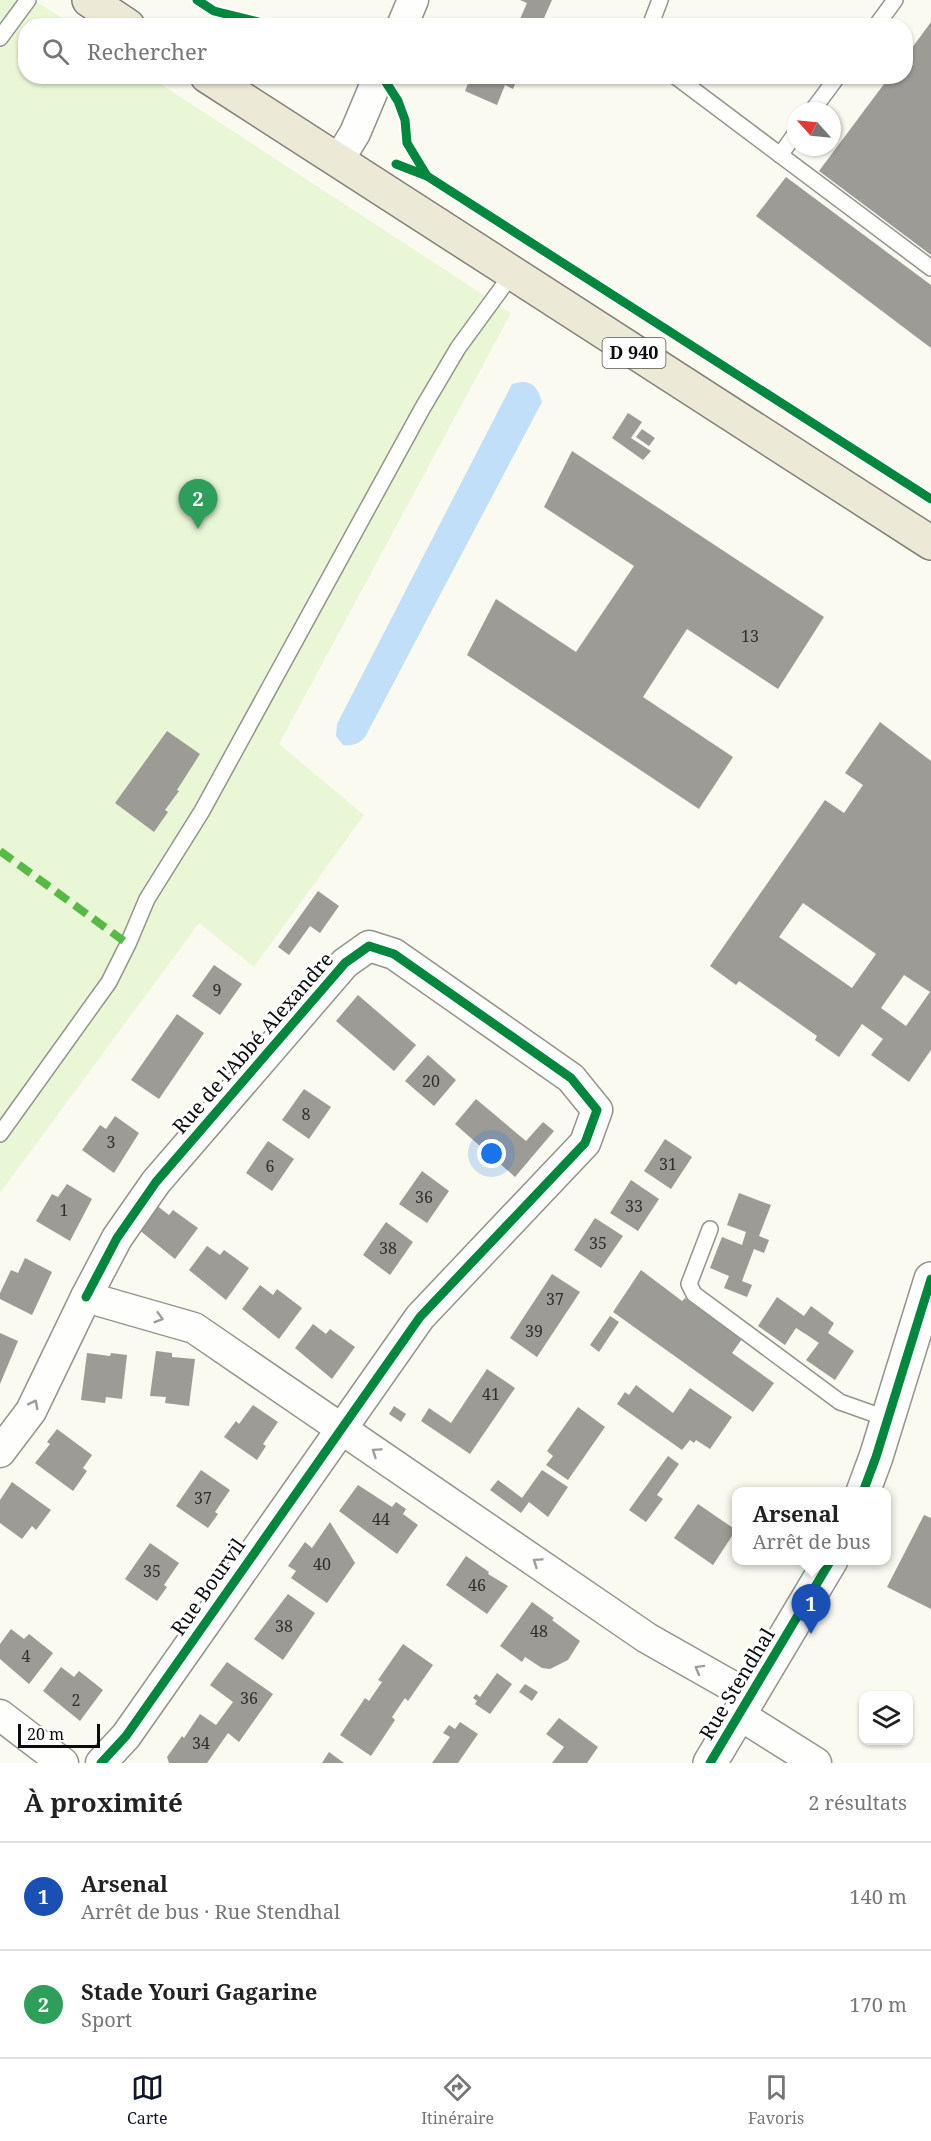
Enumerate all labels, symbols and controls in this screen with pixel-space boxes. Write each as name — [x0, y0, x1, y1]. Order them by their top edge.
search box — [18, 18, 913, 84]
icon: search — [39, 35, 72, 68]
text: Rechercher — [87, 36, 207, 66]
north arrow — [787, 102, 841, 156]
road number: D 940 — [602, 338, 666, 368]
pin: 2 — [178, 480, 218, 529]
house number: 13 — [741, 625, 759, 647]
street label: Rue de l'Abbé Alexandre — [166, 946, 339, 1139]
house number: 9 — [213, 979, 221, 1001]
house number: 20 — [422, 1070, 440, 1092]
house number: 8 — [302, 1103, 311, 1125]
house number: 3 — [107, 1131, 116, 1153]
your location — [477, 1139, 506, 1168]
house number: 31 — [659, 1153, 677, 1175]
house number: 6 — [266, 1155, 275, 1177]
house number: 36 — [415, 1186, 433, 1208]
house number: 33 — [625, 1195, 643, 1217]
house number: 1 — [60, 1199, 68, 1221]
house number: 35 — [589, 1232, 607, 1254]
house number: 38 — [379, 1237, 397, 1259]
house number: 37 — [546, 1288, 564, 1310]
one-way arrow — [153, 1311, 164, 1323]
house number: 39 — [525, 1320, 543, 1342]
house number: 41 — [482, 1383, 500, 1405]
one-way arrow — [27, 1400, 38, 1410]
one-way arrow — [371, 1448, 382, 1459]
house number: 37 — [194, 1487, 212, 1509]
popup — [732, 1487, 891, 1565]
text: Arsenal — [752, 1498, 839, 1528]
house number: 44 — [372, 1508, 390, 1530]
text: Arrêt de bus — [752, 1528, 871, 1555]
street label: Rue Bourvil — [164, 1533, 251, 1641]
house number: 40 — [313, 1553, 331, 1575]
one-way arrow — [532, 1558, 543, 1569]
house number: 35 — [143, 1560, 161, 1582]
house number: 46 — [468, 1574, 486, 1596]
pin: 1 — [792, 1584, 830, 1634]
house number: 38 — [275, 1615, 293, 1637]
house number: 48 — [530, 1620, 548, 1642]
street label: Rue Stendhal — [693, 1623, 781, 1745]
house number: 4 — [22, 1645, 31, 1667]
one-way arrow — [695, 1665, 706, 1676]
house number: 36 — [240, 1687, 258, 1709]
house number: 2 — [72, 1689, 80, 1711]
map controls — [859, 1691, 913, 1745]
button: layers — [859, 1691, 913, 1745]
scale bar — [18, 1721, 100, 1748]
text: 20 m — [27, 1723, 64, 1745]
house number: 34 — [192, 1732, 210, 1754]
text: À proximité — [24, 1784, 183, 1820]
text: 2 résultats — [808, 1789, 907, 1816]
text: Arsenal — [81, 1868, 168, 1898]
text: 1 — [38, 1883, 49, 1910]
text: 140 m — [849, 1883, 907, 1910]
text: Arrêt de bus · Rue Stendhal — [81, 1898, 340, 1925]
text: Stade Youri Gagarine — [81, 1976, 317, 2006]
text: 2 — [38, 1991, 49, 2018]
text: 170 m — [849, 1991, 907, 2018]
text: Sport — [81, 2006, 132, 2033]
tab: Carte — [127, 2071, 167, 2129]
tab: Itinéraire — [421, 2071, 494, 2129]
tab: Favoris — [748, 2071, 804, 2129]

